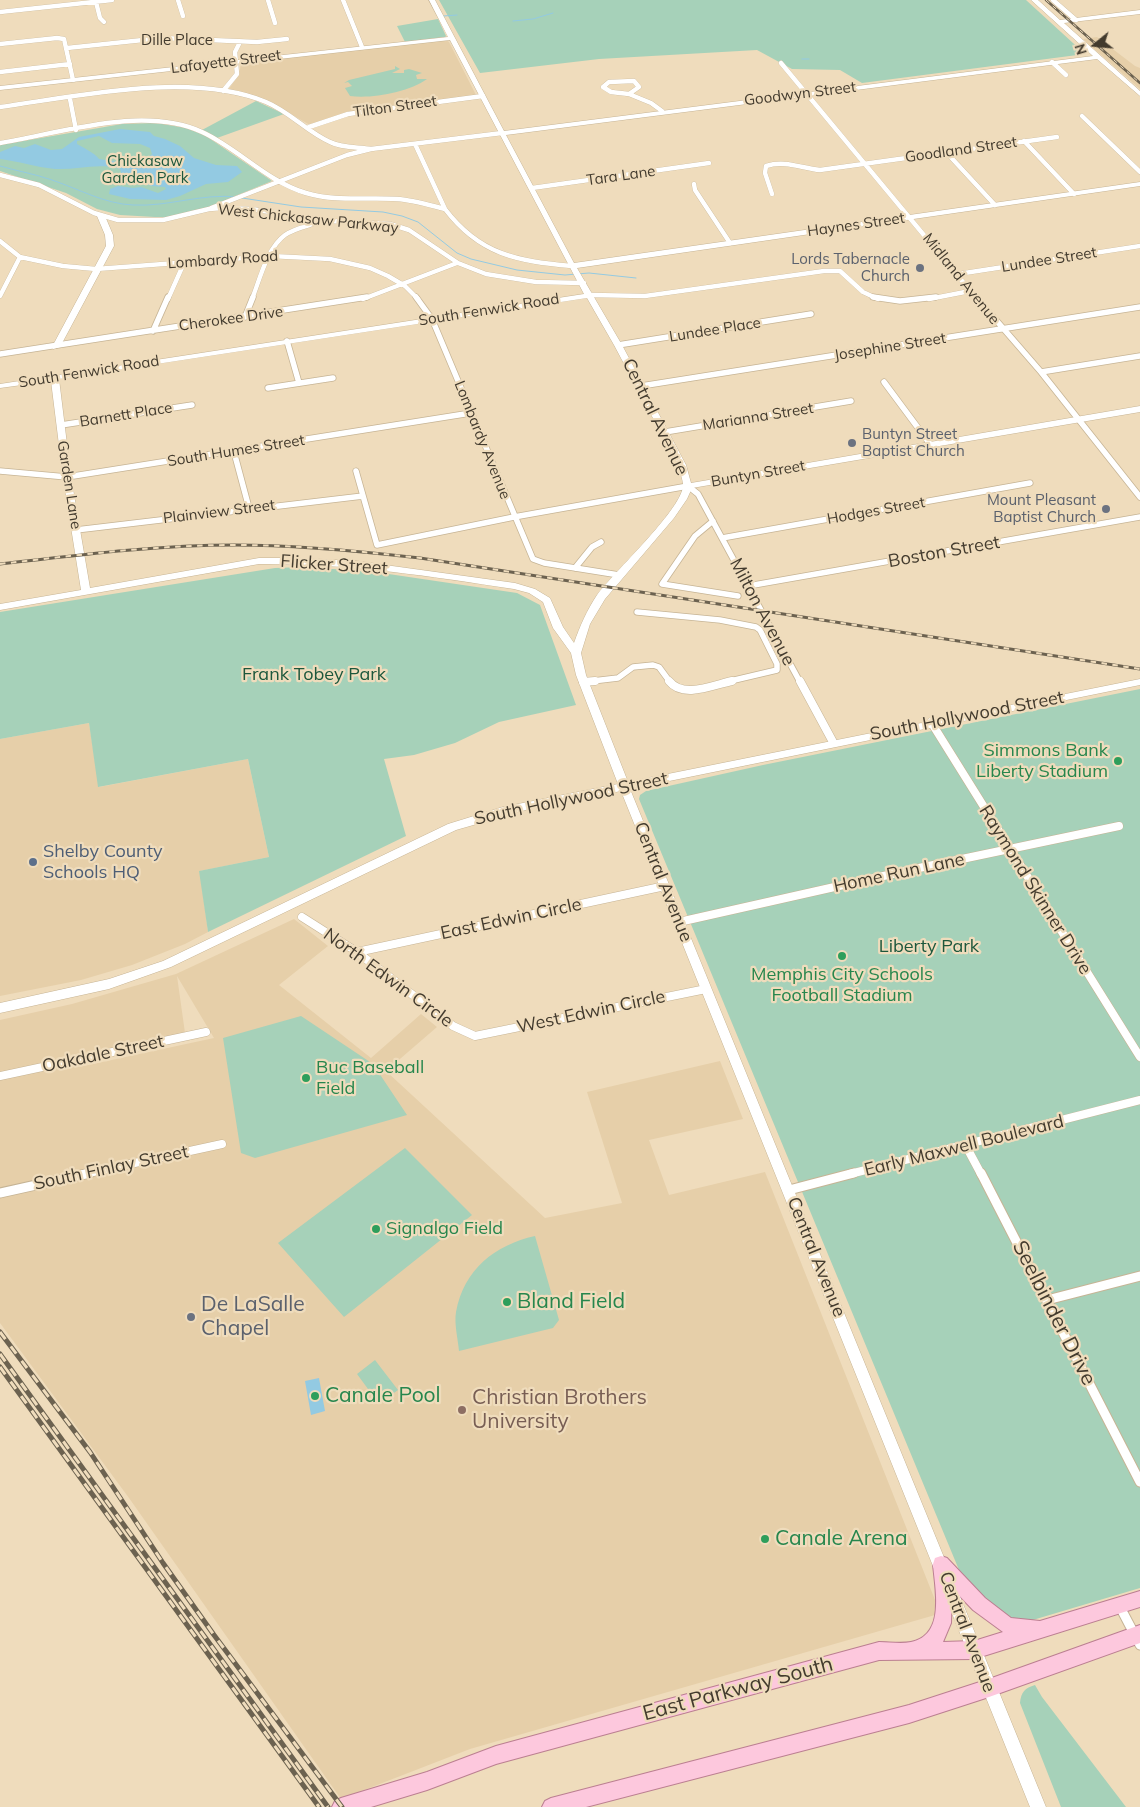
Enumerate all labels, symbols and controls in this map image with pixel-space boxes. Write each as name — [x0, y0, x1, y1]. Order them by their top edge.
north arrow — [1070, 20, 1120, 70]
street label: Dille Place — [141, 31, 213, 49]
text: N — [1071, 42, 1091, 57]
street label: Lafayette Street — [170, 46, 282, 78]
street label: Goodwyn Street — [743, 78, 857, 110]
street label: Tilton Street — [352, 92, 438, 122]
street label: Goodland Street — [904, 133, 1018, 167]
park label: Chickasaw Garden Park — [102, 152, 188, 187]
street label: Tara Lane — [585, 162, 657, 190]
street label: West Chickasaw Parkway — [217, 201, 399, 237]
street label: Haynes Street — [806, 209, 906, 241]
street label: Midland Avenue — [919, 230, 1003, 328]
street label: Lundee Street — [1000, 244, 1098, 276]
street label: Lombardy Road — [167, 247, 279, 273]
place label: Lords Tabernacle Church — [791, 250, 910, 285]
marker: Lords Tabernacle Church — [914, 262, 926, 274]
street label: South Fenwick Road — [417, 290, 561, 330]
street label: Cherokee Drive — [178, 303, 284, 335]
street label: Lundee Place — [668, 314, 762, 346]
street label: Josephine Street — [833, 329, 947, 365]
street label: South Fenwick Road — [17, 352, 161, 392]
street label: Central Avenue — [617, 355, 693, 479]
street label: Lombardy Avenue — [450, 378, 514, 502]
street label: Barnett Place — [78, 399, 174, 431]
street label: Marianna Street — [701, 399, 815, 435]
place label: Buntyn Street Baptist Church — [862, 425, 965, 460]
street label: South Humes Street — [166, 431, 306, 471]
marker: Buntyn Street Baptist Church — [846, 437, 858, 449]
street label: Garden Lane — [53, 439, 85, 531]
street label: Buntyn Street — [710, 457, 806, 491]
place label: Mount Pleasant Baptist Church — [987, 491, 1096, 526]
street label: Hodges Street — [826, 494, 926, 528]
street label: Plainview Street — [162, 496, 276, 528]
marker: Mount Pleasant Baptist Church — [1100, 503, 1112, 515]
street label: Boston Street — [887, 532, 1001, 572]
street label: Flicker Street — [280, 550, 388, 580]
street label: Milton Avenue — [725, 555, 799, 669]
park label: Frank Tobey Park — [242, 664, 386, 686]
street label: South Hollywood Street — [868, 687, 1066, 745]
place label: Simmons Bank Liberty Stadium — [976, 740, 1108, 782]
marker: Simmons Bank Liberty Stadium — [1112, 755, 1124, 767]
street label: South Hollywood Street — [472, 768, 670, 830]
street label: Raymond Skinner Drive — [974, 802, 1096, 978]
street label: Central Avenue — [629, 819, 697, 945]
place label: Shelby County Schools HQ — [43, 841, 163, 884]
street label: Home Run Lane — [832, 849, 966, 897]
marker: Shelby County Schools HQ — [27, 856, 39, 868]
street label: East Edwin Circle — [439, 894, 583, 944]
street label: North Edwin Circle — [319, 924, 457, 1032]
park label: Liberty Park — [879, 936, 979, 958]
marker: Memphis City Schools Football Stadium — [836, 950, 848, 962]
place label: Memphis City Schools Football Stadium — [751, 964, 933, 1006]
street label: West Edwin Circle — [515, 986, 667, 1038]
street label: Oakdale Street — [40, 1031, 166, 1077]
place label: Buc Baseball Field — [316, 1057, 424, 1100]
marker: Buc Baseball Field — [300, 1072, 312, 1084]
street label: Early Maxwell Boulevard — [862, 1111, 1066, 1181]
street label: South Finlay Street — [32, 1141, 190, 1195]
street label: Central Avenue — [782, 1194, 850, 1320]
place label: Signalgo Field — [386, 1218, 503, 1240]
marker: Signalgo Field — [370, 1223, 382, 1235]
street label: Seelbinder Drive — [1007, 1237, 1101, 1389]
place label: Bland Field — [517, 1289, 625, 1315]
place label: De LaSalle Chapel — [201, 1292, 305, 1342]
marker: Bland Field — [501, 1296, 513, 1308]
marker: De LaSalle Chapel — [185, 1311, 197, 1323]
place label: Canale Pool — [325, 1383, 441, 1409]
place label: Christian Brothers University — [472, 1385, 647, 1435]
marker: Canale Pool — [309, 1390, 321, 1402]
marker: Christian Brothers University — [456, 1404, 468, 1416]
place label: Canale Arena — [775, 1526, 908, 1552]
marker: Canale Arena — [759, 1533, 771, 1545]
street label: Central Avenue — [934, 1569, 1000, 1695]
street label: East Parkway South — [640, 1651, 836, 1727]

